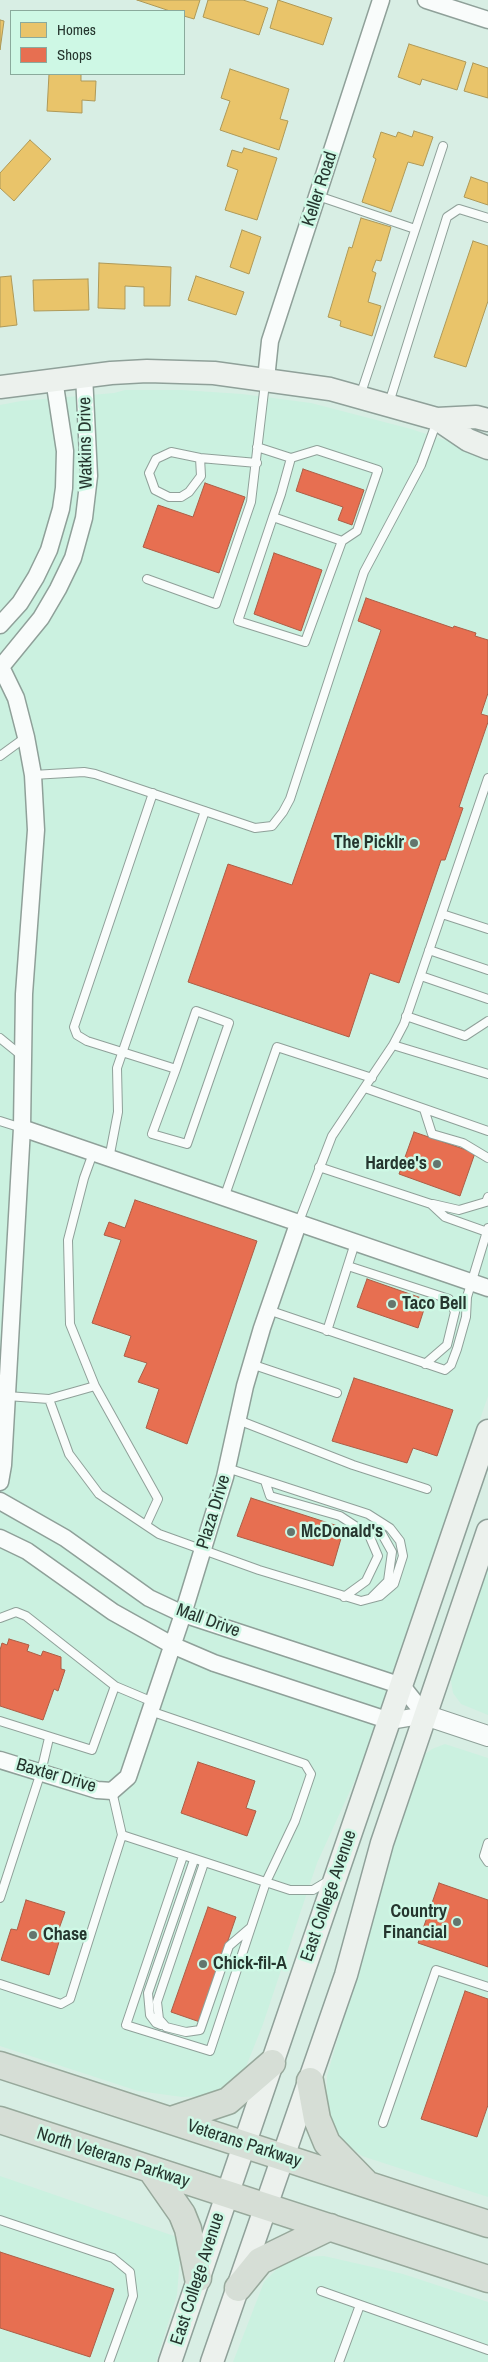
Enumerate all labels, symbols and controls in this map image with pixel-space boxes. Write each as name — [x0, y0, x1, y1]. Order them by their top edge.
legend — [10, 10, 185, 75]
text: Homes — [57, 19, 96, 40]
text: Shops — [57, 44, 92, 65]
street label: Keller Road — [298, 149, 342, 229]
street label: Watkins Drive — [74, 397, 98, 489]
place label: The Picklr — [333, 832, 404, 854]
marker: The Picklr — [408, 837, 420, 849]
place label: Hardee's — [365, 1153, 427, 1175]
marker: Hardee's — [431, 1158, 443, 1170]
place label: Taco Bell — [402, 1293, 467, 1315]
marker: Taco Bell — [386, 1298, 398, 1310]
street label: Plaza Drive — [193, 1472, 235, 1552]
place label: McDonald's — [301, 1521, 383, 1543]
marker: McDonald's — [285, 1526, 297, 1538]
street label: Mall Drive — [173, 1599, 243, 1643]
street label: Baxter Drive — [14, 1754, 98, 1798]
street label: East College Avenue — [296, 1827, 362, 1965]
place label: Country Financial — [383, 1901, 447, 1944]
marker: Country Financial — [451, 1916, 463, 1928]
place label: Chase — [43, 1924, 87, 1946]
marker: Chase — [27, 1929, 39, 1941]
place label: Chick-fil-A — [213, 1953, 287, 1975]
marker: Chick-fil-A — [197, 1958, 209, 1970]
street label: Veterans Parkway — [184, 2115, 304, 2173]
street label: North Veterans Parkway — [34, 2123, 192, 2193]
street label: East College Avenue — [166, 2210, 230, 2348]

